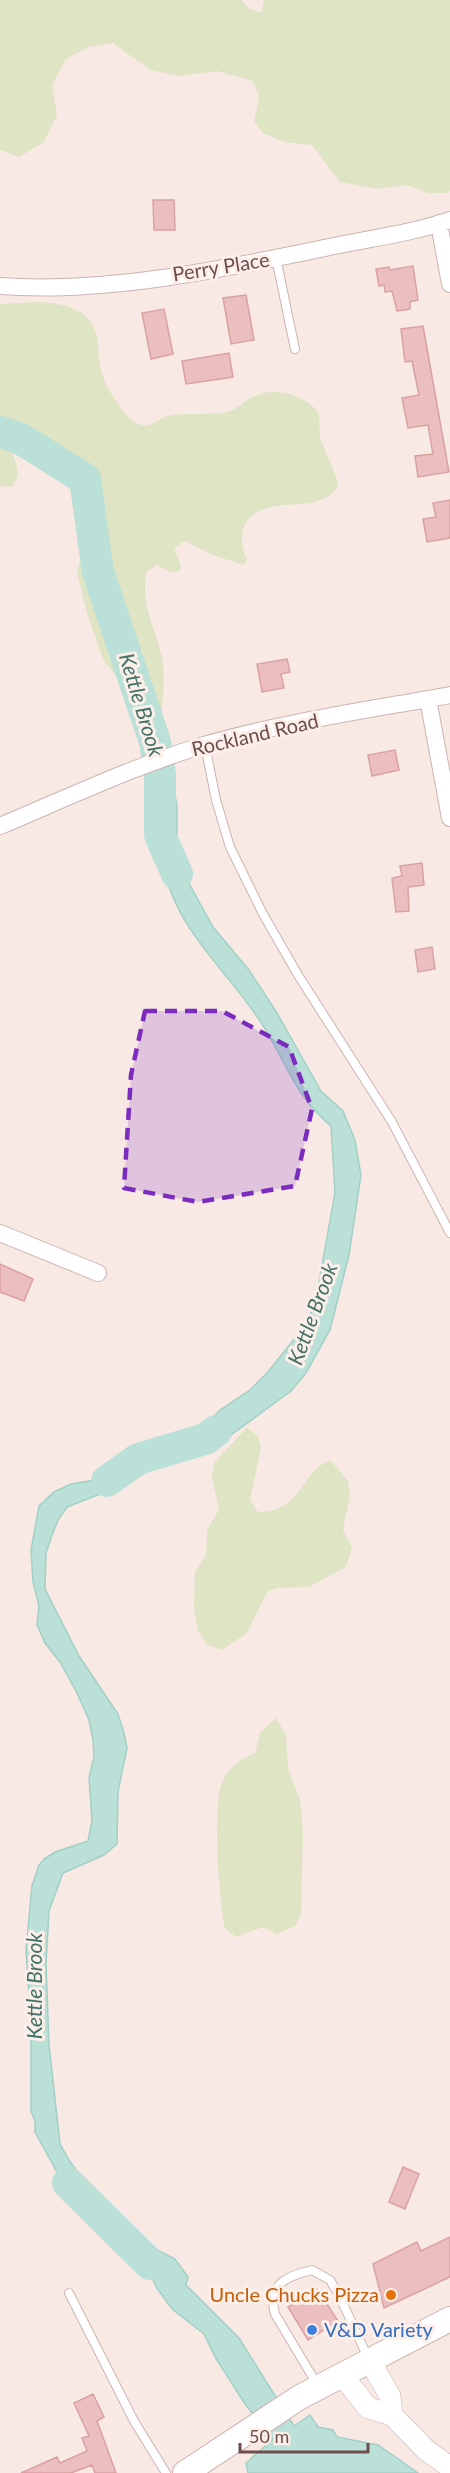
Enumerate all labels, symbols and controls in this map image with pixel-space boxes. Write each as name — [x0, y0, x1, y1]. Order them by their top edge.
street label: Perry Place — [171, 246, 271, 286]
water label: Kettle Brook — [115, 650, 170, 760]
street label: Rockland Road — [189, 708, 321, 760]
water label: Kettle Brook — [282, 1258, 342, 1368]
water label: Kettle Brook — [21, 1932, 46, 2039]
place label: Uncle Chucks Pizza — [210, 2282, 379, 2306]
marker: Uncle Chucks Pizza — [384, 2288, 398, 2302]
place label: V&D Variety — [324, 2317, 434, 2341]
marker: V&D Variety — [305, 2323, 319, 2337]
scale bar — [240, 2416, 368, 2454]
text: 50 m — [249, 2425, 289, 2447]

